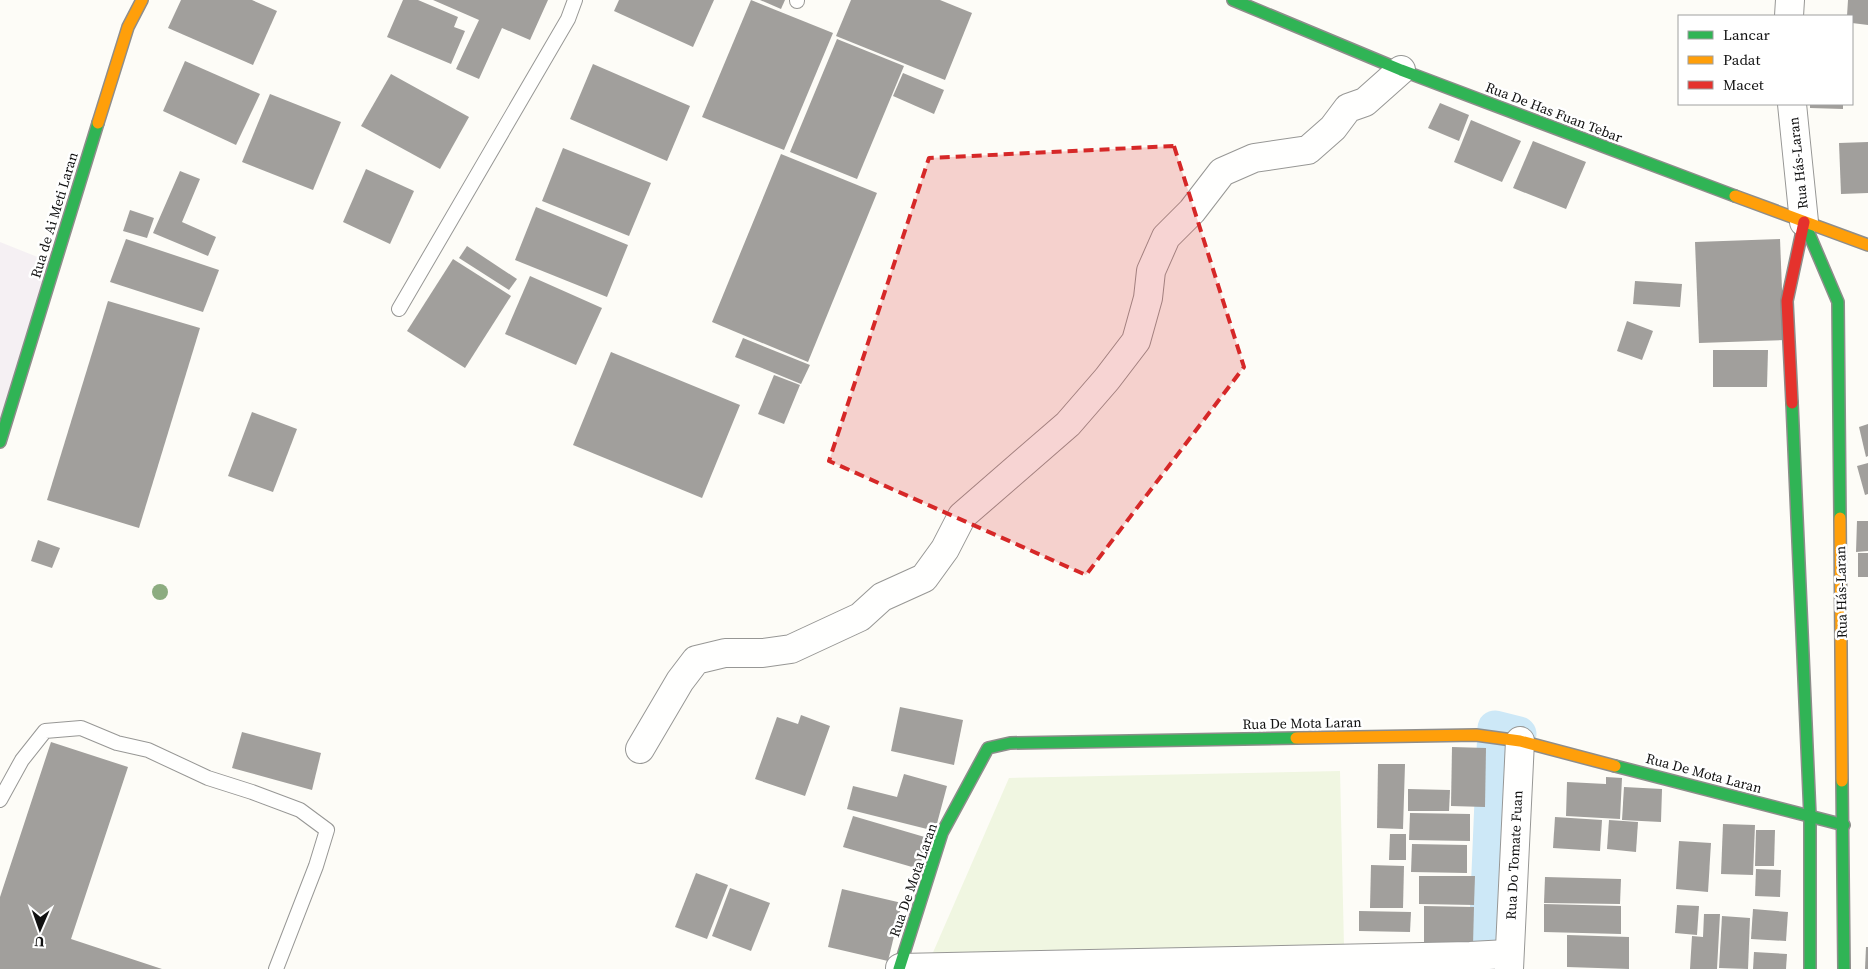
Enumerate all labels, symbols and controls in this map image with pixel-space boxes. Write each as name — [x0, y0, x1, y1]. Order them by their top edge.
legend — [1678, 15, 1853, 105]
text: Lancar — [1723, 24, 1770, 45]
text: Padat — [1723, 49, 1760, 70]
text: Macet — [1723, 74, 1764, 95]
street label: Rua De Has Fuan Tebar — [1483, 77, 1625, 147]
street label: Rua Hás-Laran — [1783, 115, 1813, 210]
street label: Rua de Ai Meti Laran — [25, 149, 83, 280]
street label: Rua Hás-Laran — [1830, 545, 1852, 638]
street label: Rua De Mota Laran — [1242, 712, 1362, 734]
street label: Rua De Mota Laran — [1644, 748, 1765, 798]
street label: Rua Do Tomate Fuan — [1501, 789, 1527, 920]
street label: Rua De Mota Laran — [884, 820, 942, 940]
north arrow — [15, 904, 65, 954]
text: U — [34, 932, 45, 952]

